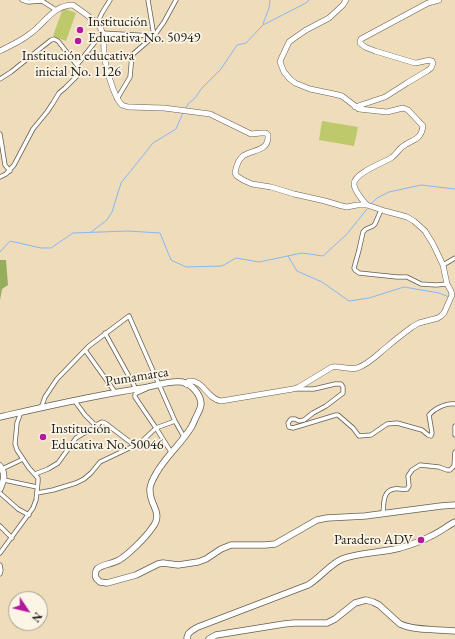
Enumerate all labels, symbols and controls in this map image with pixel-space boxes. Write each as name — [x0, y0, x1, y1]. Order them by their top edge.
place label: Institución Educativa No. 50949 — [88, 14, 201, 46]
marker: Institución Educativa No. 50949 — [75, 25, 85, 35]
marker: Institución educativa inicial No. 1126 — [73, 36, 83, 46]
place label: Institución educativa inicial No. 1126 — [22, 48, 134, 80]
street label: Pumamarca — [104, 364, 170, 390]
place label: Institución Educativa No. 50046 — [51, 421, 164, 454]
marker: Institución Educativa No. 50046 — [38, 432, 48, 442]
place label: Paradero ADV — [334, 532, 413, 548]
marker: Paradero ADV — [416, 535, 426, 545]
north arrow — [8, 591, 48, 631]
text: N — [29, 610, 45, 625]

